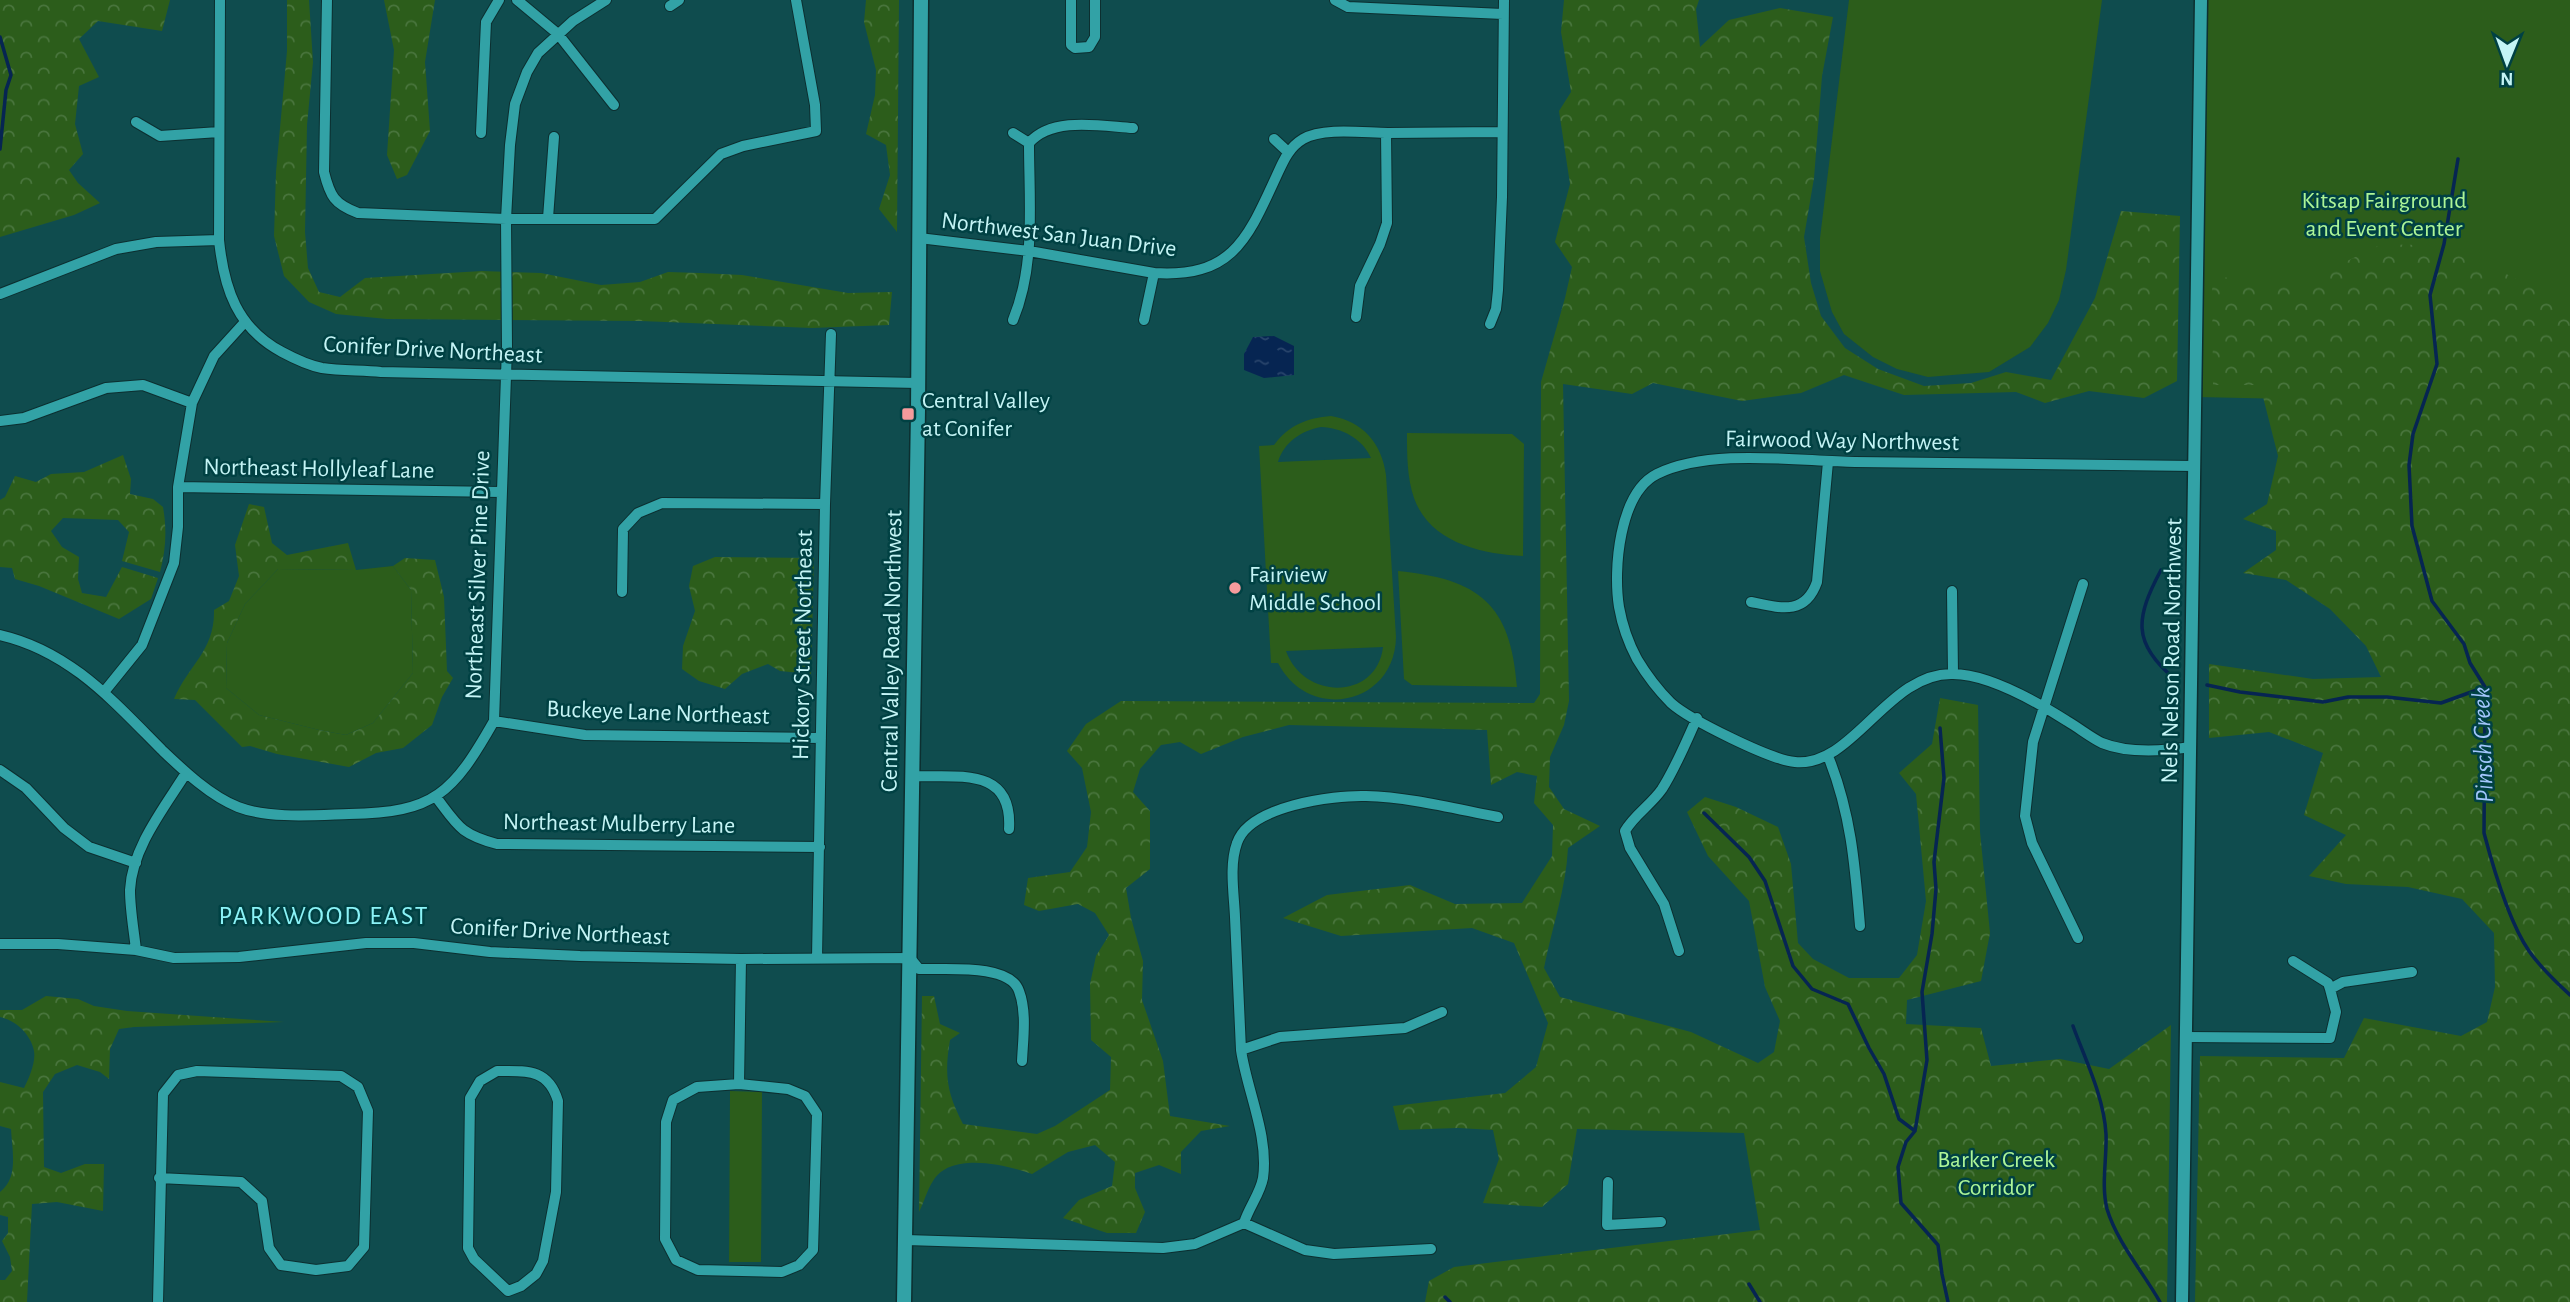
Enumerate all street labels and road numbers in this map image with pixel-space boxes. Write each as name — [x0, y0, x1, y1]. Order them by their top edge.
street label: Northwest San Juan Drive — [940, 209, 1178, 261]
street label: Conifer Drive Northeast — [323, 332, 543, 368]
street label: Fairwood Way Northwest — [1725, 427, 1959, 455]
street label: Northeast Silver Pine Drive — [462, 450, 494, 700]
street label: Northeast Hollyleaf Lane — [203, 455, 435, 483]
street label: Central Valley Road Northwest — [878, 509, 906, 792]
street label: Nels Nelson Road Northwest — [2158, 518, 2186, 784]
street label: Hickory Street Northeast — [789, 529, 817, 760]
street label: Buckeye Lane Northeast — [546, 697, 770, 729]
street label: Northeast Mulberry Lane — [503, 810, 735, 838]
street label: Conifer Drive Northeast — [450, 914, 670, 950]

